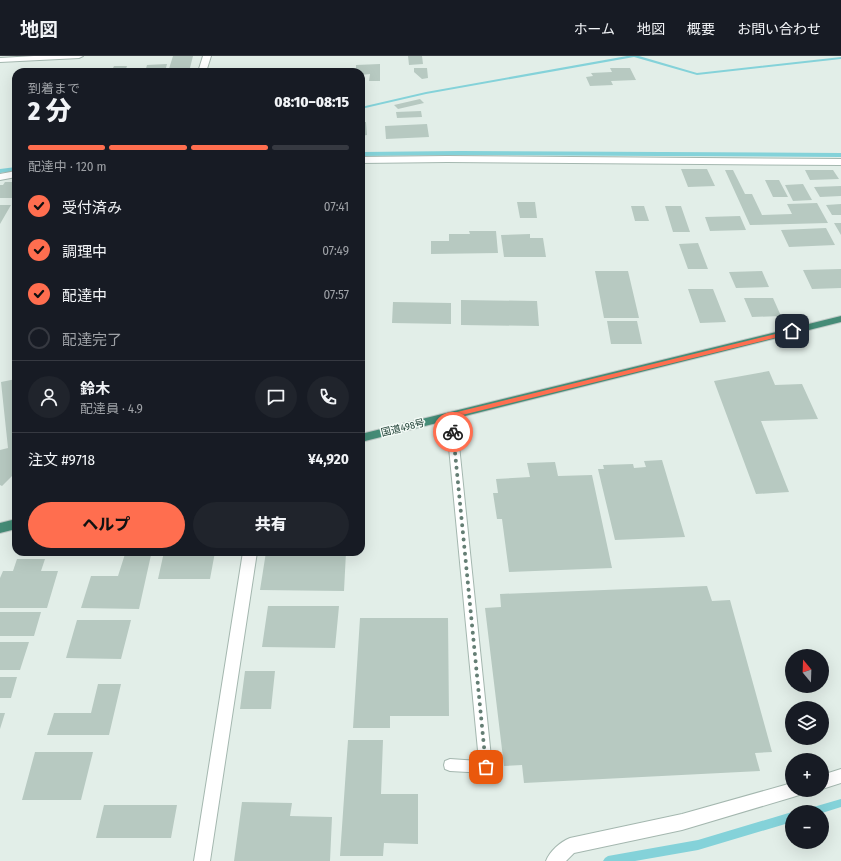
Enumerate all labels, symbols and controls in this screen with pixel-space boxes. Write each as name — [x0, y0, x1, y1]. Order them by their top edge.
text: 地図 — [20, 18, 58, 41]
text: ホーム — [573, 21, 615, 38]
text: 地図 — [637, 21, 665, 38]
text: 概要 — [687, 21, 715, 38]
text: お問い合わせ — [737, 21, 821, 38]
text: 到着まで — [28, 81, 80, 96]
text: 08:10–08:15 — [274, 93, 349, 111]
text: 2 分 — [28, 96, 71, 127]
text: 配達中 · 120 m — [28, 159, 107, 174]
icon: check — [28, 195, 50, 217]
text: 受付済み — [62, 199, 122, 217]
text: 07:41 — [324, 199, 349, 214]
icon: check — [28, 239, 50, 261]
text: 調理中 — [62, 243, 107, 261]
text: 07:49 — [322, 243, 349, 258]
icon: check — [28, 283, 50, 305]
text: 配達中 — [62, 287, 107, 305]
text: 07:57 — [323, 287, 349, 302]
pin — [775, 314, 809, 348]
icon: home — [781, 320, 803, 342]
text: 配達完了 — [62, 331, 122, 349]
button: person — [28, 376, 70, 418]
button: chat — [255, 376, 297, 418]
button: phone — [307, 376, 349, 418]
text: 鈴木 — [80, 380, 110, 398]
text: 配達員 · 4.9 — [80, 401, 143, 416]
courier — [433, 412, 473, 452]
street label: 国道498号 — [380, 417, 426, 439]
icon: bike — [442, 421, 464, 443]
text: ¥4,920 — [308, 450, 349, 468]
text: 注文 #9718 — [28, 451, 95, 469]
button: ヘルプ — [28, 502, 185, 548]
button: 共有 — [193, 502, 349, 548]
north arrow — [785, 649, 829, 693]
map controls — [785, 649, 829, 849]
button: layers — [785, 701, 829, 745]
pin — [469, 750, 503, 784]
button: + — [785, 753, 829, 797]
icon: bag — [475, 756, 497, 778]
button: − — [785, 805, 829, 849]

